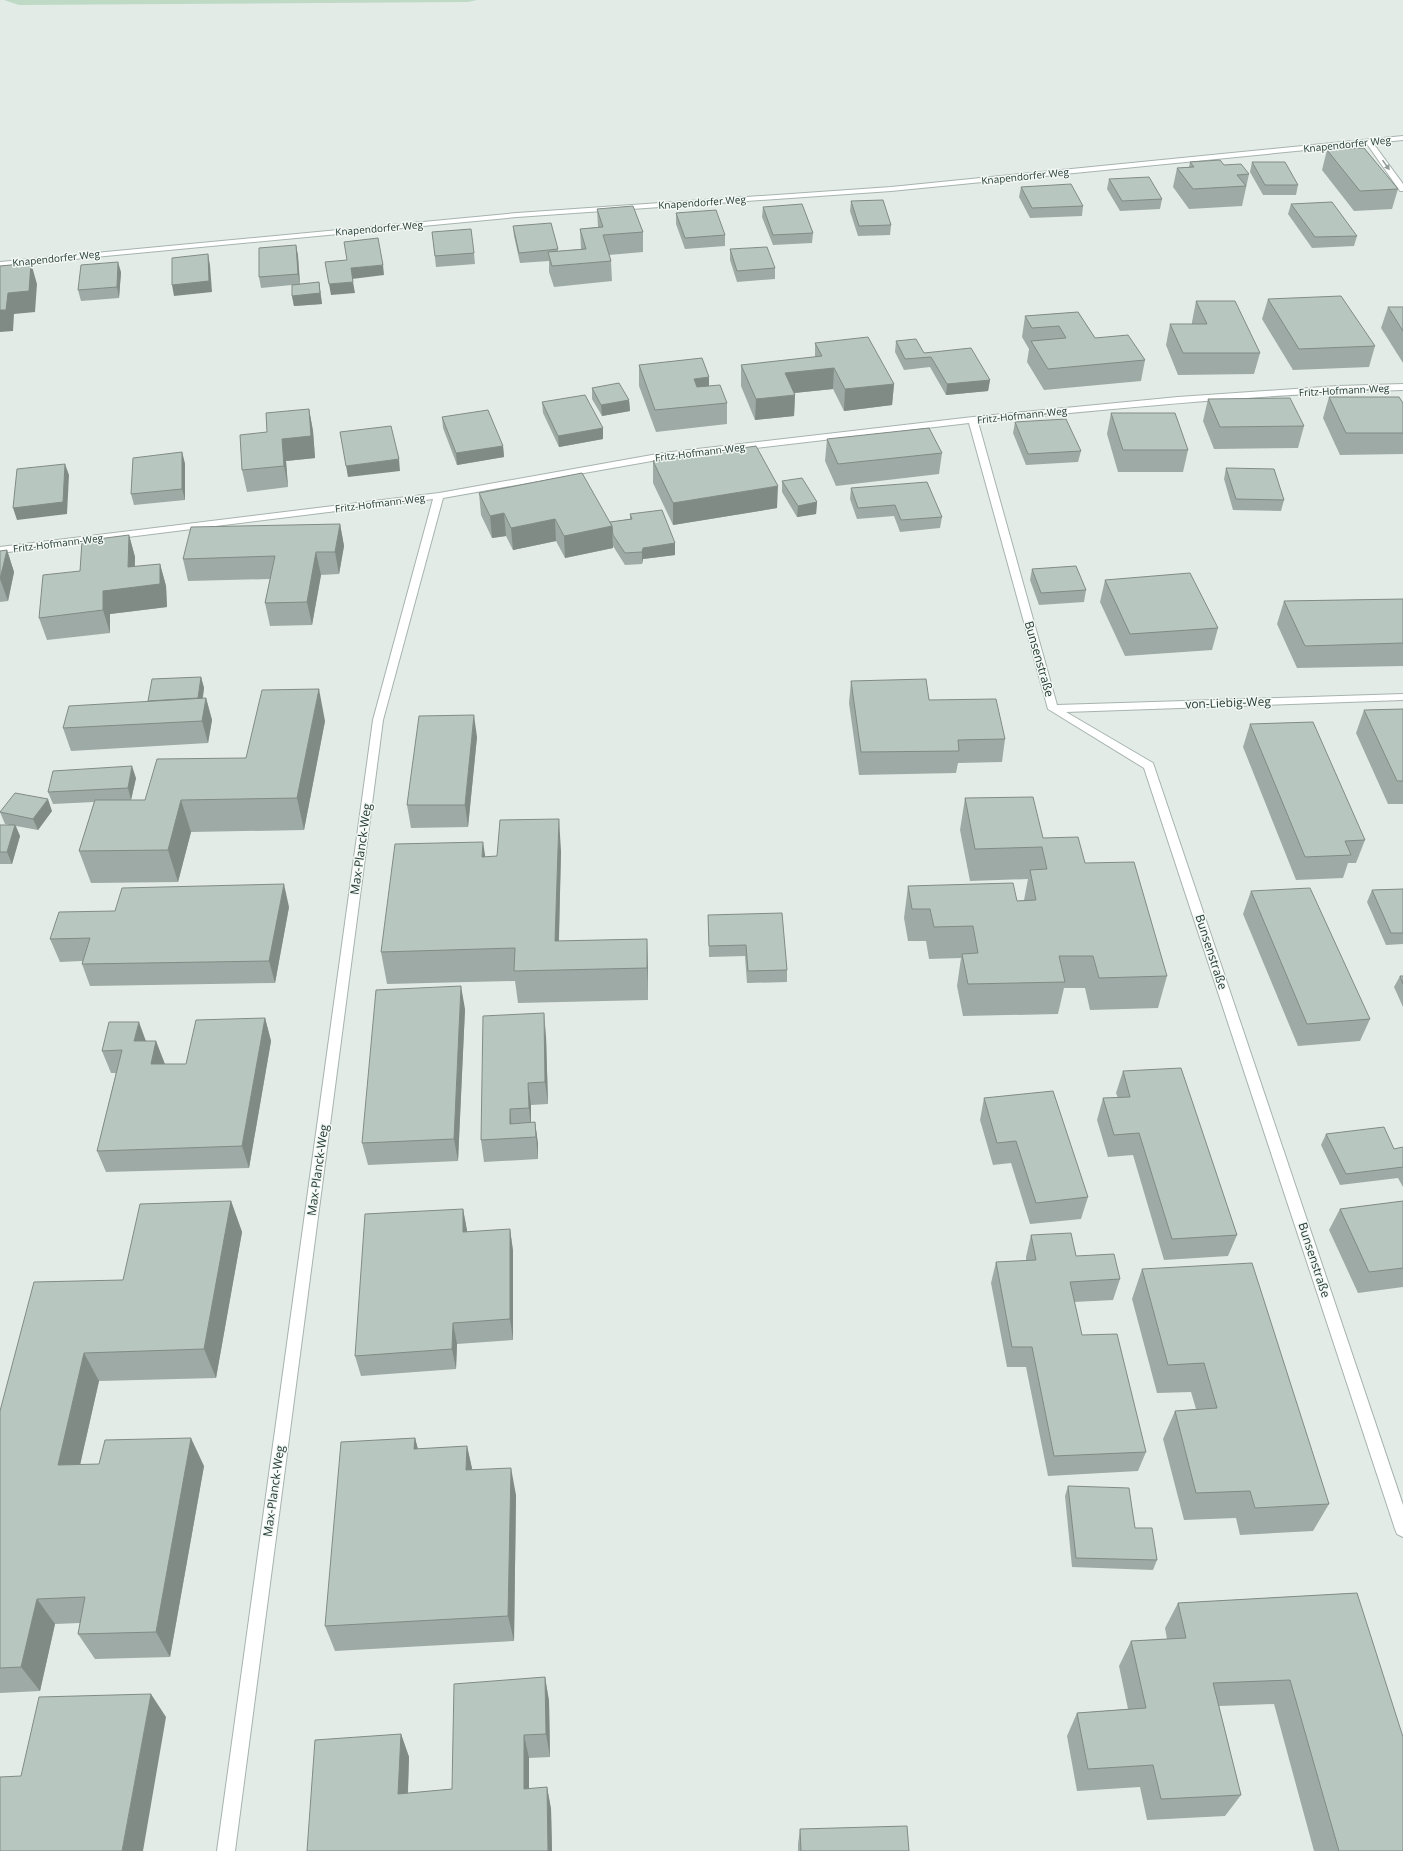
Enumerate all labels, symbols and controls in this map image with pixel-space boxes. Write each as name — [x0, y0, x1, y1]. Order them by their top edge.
street label: Knapendorfer Weg — [1303, 132, 1392, 156]
one-way arrow — [1382, 160, 1390, 171]
street label: Knapendorfer Weg — [981, 164, 1070, 188]
street label: Knapendorfer Weg — [658, 192, 747, 212]
street label: Knapendorfer Weg — [335, 217, 424, 239]
street label: Knapendorfer Weg — [12, 246, 101, 270]
street label: Fritz-Hofmann-Weg — [1298, 381, 1390, 399]
street label: Fritz-Hofmann-Weg — [976, 403, 1068, 427]
street label: Fritz-Hofmann-Weg — [654, 439, 746, 464]
street label: Fritz-Hofmann-Weg — [334, 490, 426, 515]
street label: Fritz-Hofmann-Weg — [12, 530, 104, 555]
street label: Bunsenstraße — [1021, 619, 1058, 699]
street label: von-Liebig-Weg — [1185, 692, 1272, 712]
street label: Max-Planck-Weg — [346, 802, 375, 896]
street label: Bunsenstraße — [1191, 912, 1232, 992]
street label: Max-Planck-Weg — [303, 1123, 332, 1217]
street label: Bunsenstraße — [1294, 1220, 1335, 1300]
street label: Max-Planck-Weg — [259, 1444, 288, 1538]

